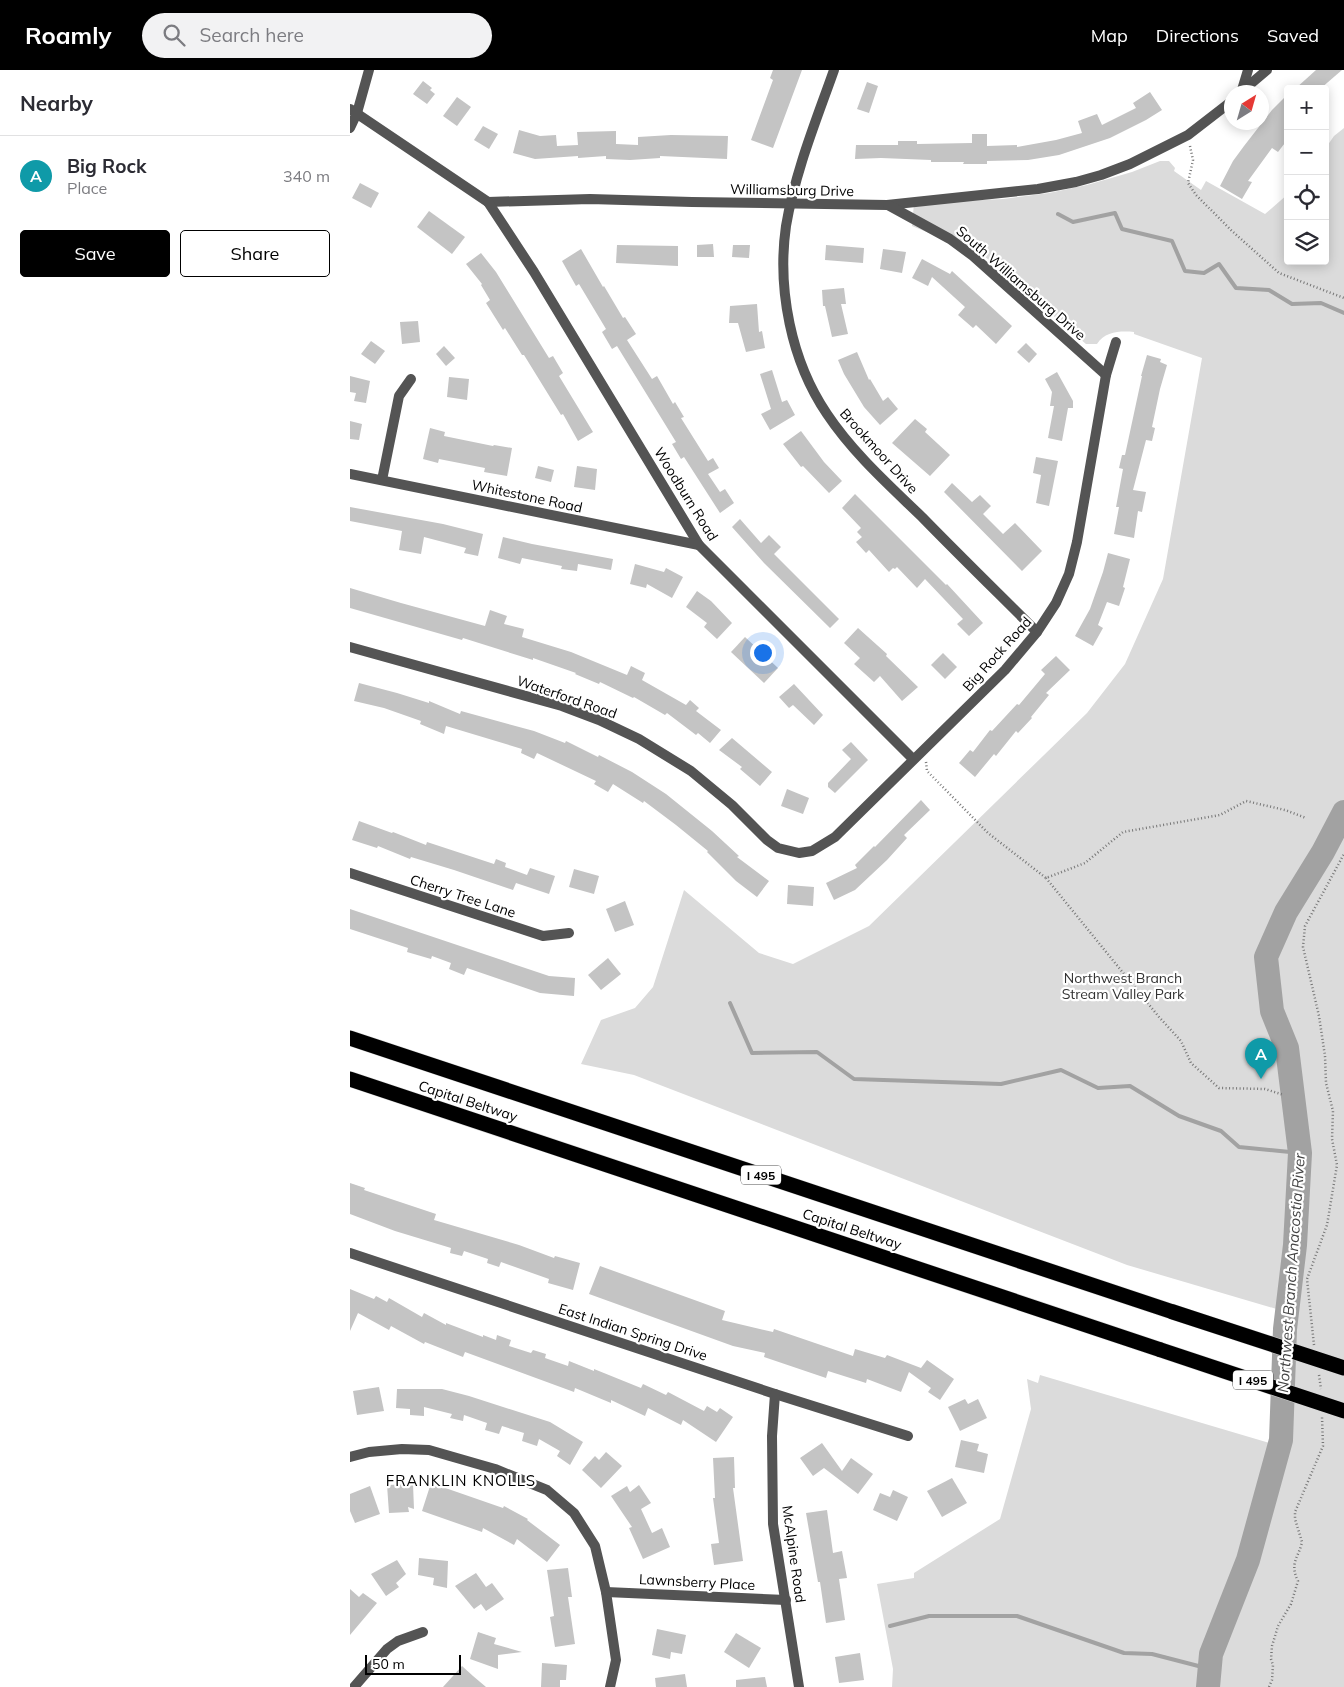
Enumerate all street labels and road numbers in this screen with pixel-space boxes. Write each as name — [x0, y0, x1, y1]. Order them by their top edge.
street label: Williamsburg Drive — [730, 180, 854, 200]
street label: South Williamsburg Drive — [953, 222, 1089, 344]
street label: Brookmoor Drive — [836, 405, 922, 497]
street label: Woodburn Road — [650, 444, 722, 544]
street label: Whitestone Road — [470, 475, 584, 517]
street label: Big Rock Road — [959, 613, 1035, 695]
street label: Waterford Road — [514, 671, 620, 723]
street label: Cherry Tree Lane — [408, 870, 518, 922]
street label: Capital Beltway — [416, 1077, 520, 1126]
road number: I 495 — [741, 1166, 781, 1184]
street label: Capital Beltway — [800, 1205, 904, 1254]
street label: East Indian Spring Drive — [556, 1299, 710, 1365]
road number: I 495 — [1233, 1370, 1273, 1390]
street label: McAlpine Road — [778, 1504, 810, 1604]
street label: Lawnsberry Place — [638, 1570, 756, 1594]

